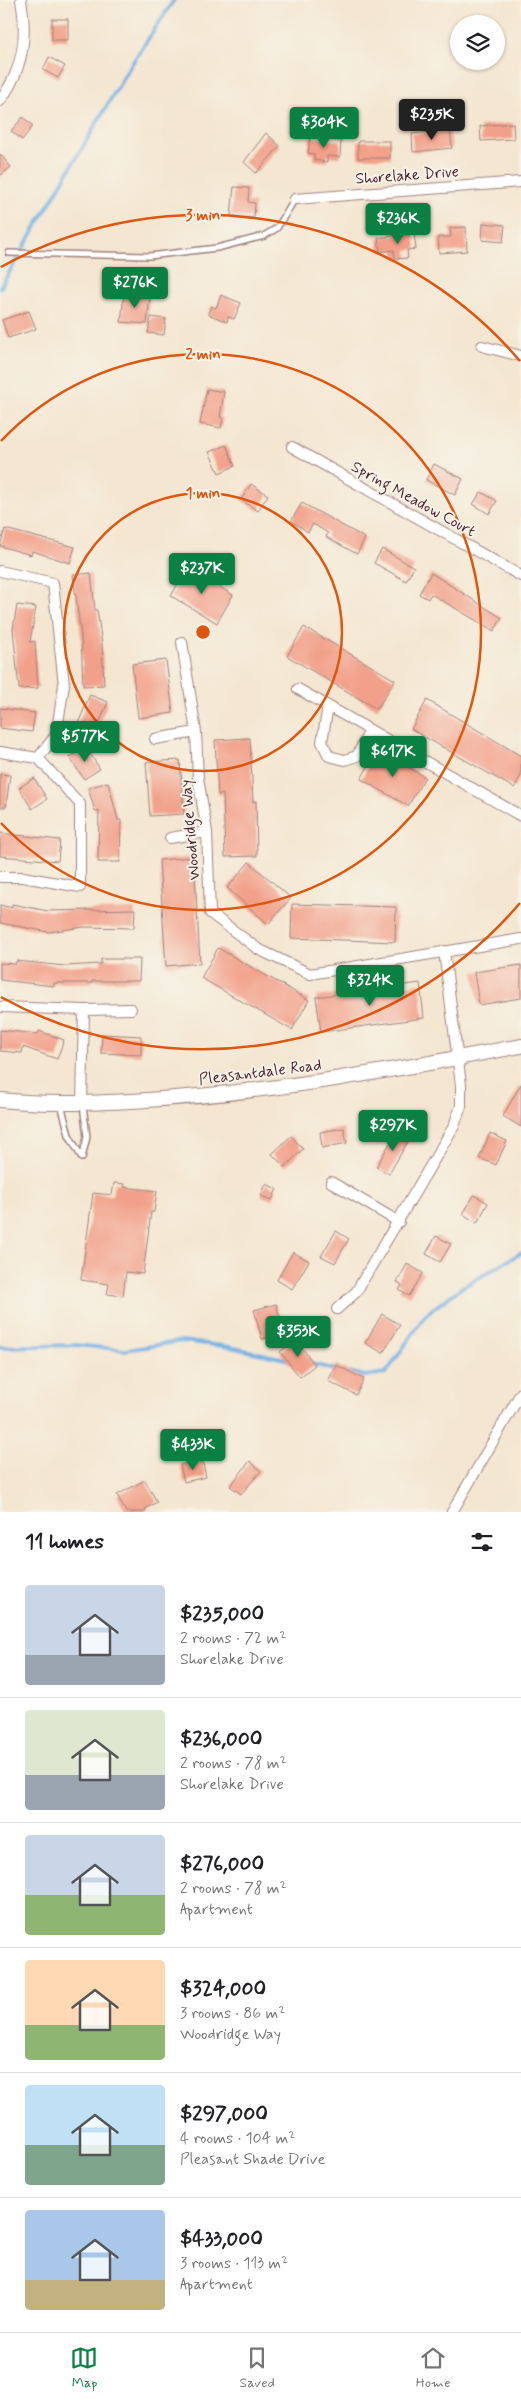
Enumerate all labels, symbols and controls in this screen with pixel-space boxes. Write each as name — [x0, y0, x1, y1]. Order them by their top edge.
map controls — [450, 15, 505, 70]
button: layers — [450, 15, 505, 70]
pin: $235K — [397, 98, 467, 141]
text: $235K — [410, 104, 454, 125]
pin: $304K — [289, 106, 359, 149]
text: $304K — [301, 112, 347, 133]
street label: Shorelake Drive — [355, 161, 460, 190]
pin: $236K — [363, 202, 433, 245]
text: 3 min — [186, 206, 220, 226]
text: $236K — [377, 208, 419, 229]
pin: $276K — [100, 266, 170, 309]
text: $276K — [113, 272, 157, 293]
text: 2 min — [185, 345, 221, 365]
street label: Spring Meadow Court — [347, 456, 479, 543]
text: 1 min — [186, 484, 220, 504]
pin: $237K — [167, 552, 237, 595]
text: $237K — [180, 558, 224, 579]
centre of rings — [194, 623, 212, 641]
pin: $577K — [50, 720, 120, 763]
text: $577K — [61, 726, 109, 747]
pin: $617K — [358, 736, 428, 778]
text: $617K — [371, 741, 415, 762]
street label: Woodridge Way — [176, 778, 206, 881]
pin: $324K — [335, 964, 405, 1007]
text: $324K — [347, 970, 393, 991]
street label: Pleasantdale Road — [198, 1055, 323, 1090]
pin: $297K — [358, 1110, 428, 1152]
text: $297K — [369, 1115, 417, 1136]
pin: $353K — [263, 1316, 333, 1358]
text: $353K — [277, 1321, 320, 1342]
pin: $433K — [158, 1428, 228, 1471]
text: $433K — [171, 1434, 215, 1455]
text: 11 homes — [25, 1528, 104, 1556]
icon: filters — [468, 1528, 496, 1556]
text: $235,000 — [180, 1600, 264, 1628]
icon: home — [65, 1605, 125, 1665]
text: 2 rooms · 72 m² — [180, 1628, 286, 1649]
text: Shorelake Drive — [180, 1649, 284, 1670]
text: $236,000 — [180, 1725, 262, 1753]
icon: home — [65, 1730, 125, 1790]
text: 2 rooms · 78 m² — [180, 1753, 287, 1774]
text: Shorelake Drive — [180, 1774, 284, 1795]
text: $276,000 — [180, 1850, 264, 1878]
icon: home — [65, 1855, 125, 1915]
text: 2 rooms · 78 m² — [180, 1878, 287, 1899]
text: Apartment — [180, 1899, 253, 1920]
text: $324,000 — [180, 1975, 266, 2003]
icon: home — [65, 1980, 125, 2040]
text: 3 rooms · 86 m² — [180, 2003, 285, 2024]
text: Woodridge Way — [180, 2024, 281, 2045]
text: $297,000 — [180, 2100, 268, 2128]
icon: home — [65, 2105, 125, 2165]
text: 4 rooms · 104 m² — [180, 2128, 295, 2149]
text: Pleasant Shade Drive — [180, 2149, 325, 2170]
text: $433,000 — [180, 2225, 263, 2253]
icon: home — [65, 2230, 125, 2290]
text: 3 rooms · 113 m² — [180, 2253, 288, 2274]
text: Apartment — [180, 2274, 253, 2295]
tab: Map — [70, 2344, 98, 2392]
tab: Saved — [239, 2344, 275, 2392]
tab: Home — [416, 2344, 451, 2392]

